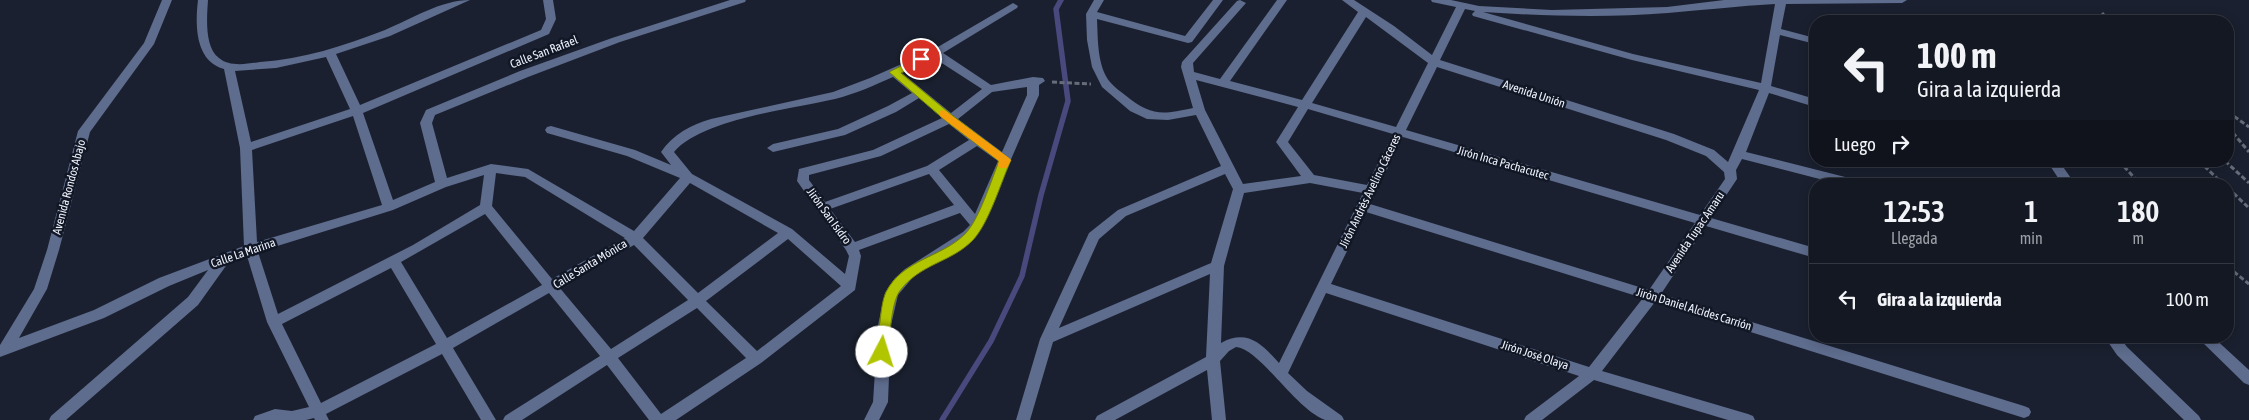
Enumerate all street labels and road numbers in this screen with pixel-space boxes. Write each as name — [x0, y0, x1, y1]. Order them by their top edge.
street label: Calle San Rafael — [508, 32, 581, 71]
street label: Avenida Unión — [1501, 77, 1567, 111]
street label: Jirón Andrés Avelino Cáceres — [1336, 132, 1404, 250]
street label: Avenida Rondos Abajo — [50, 138, 89, 236]
street label: Jirón Inca Pachacutec — [1456, 143, 1551, 183]
street label: Jirón San Isidro — [804, 185, 854, 247]
street label: Avenida Tupac Amaru — [1663, 189, 1727, 275]
street label: Calle La Marina — [209, 235, 277, 271]
street label: Calle Santa Mónica — [551, 236, 629, 292]
street label: Jirón Daniel Alcides Carrión — [1635, 285, 1753, 333]
street label: Jirón José Olaya — [1499, 337, 1571, 373]

